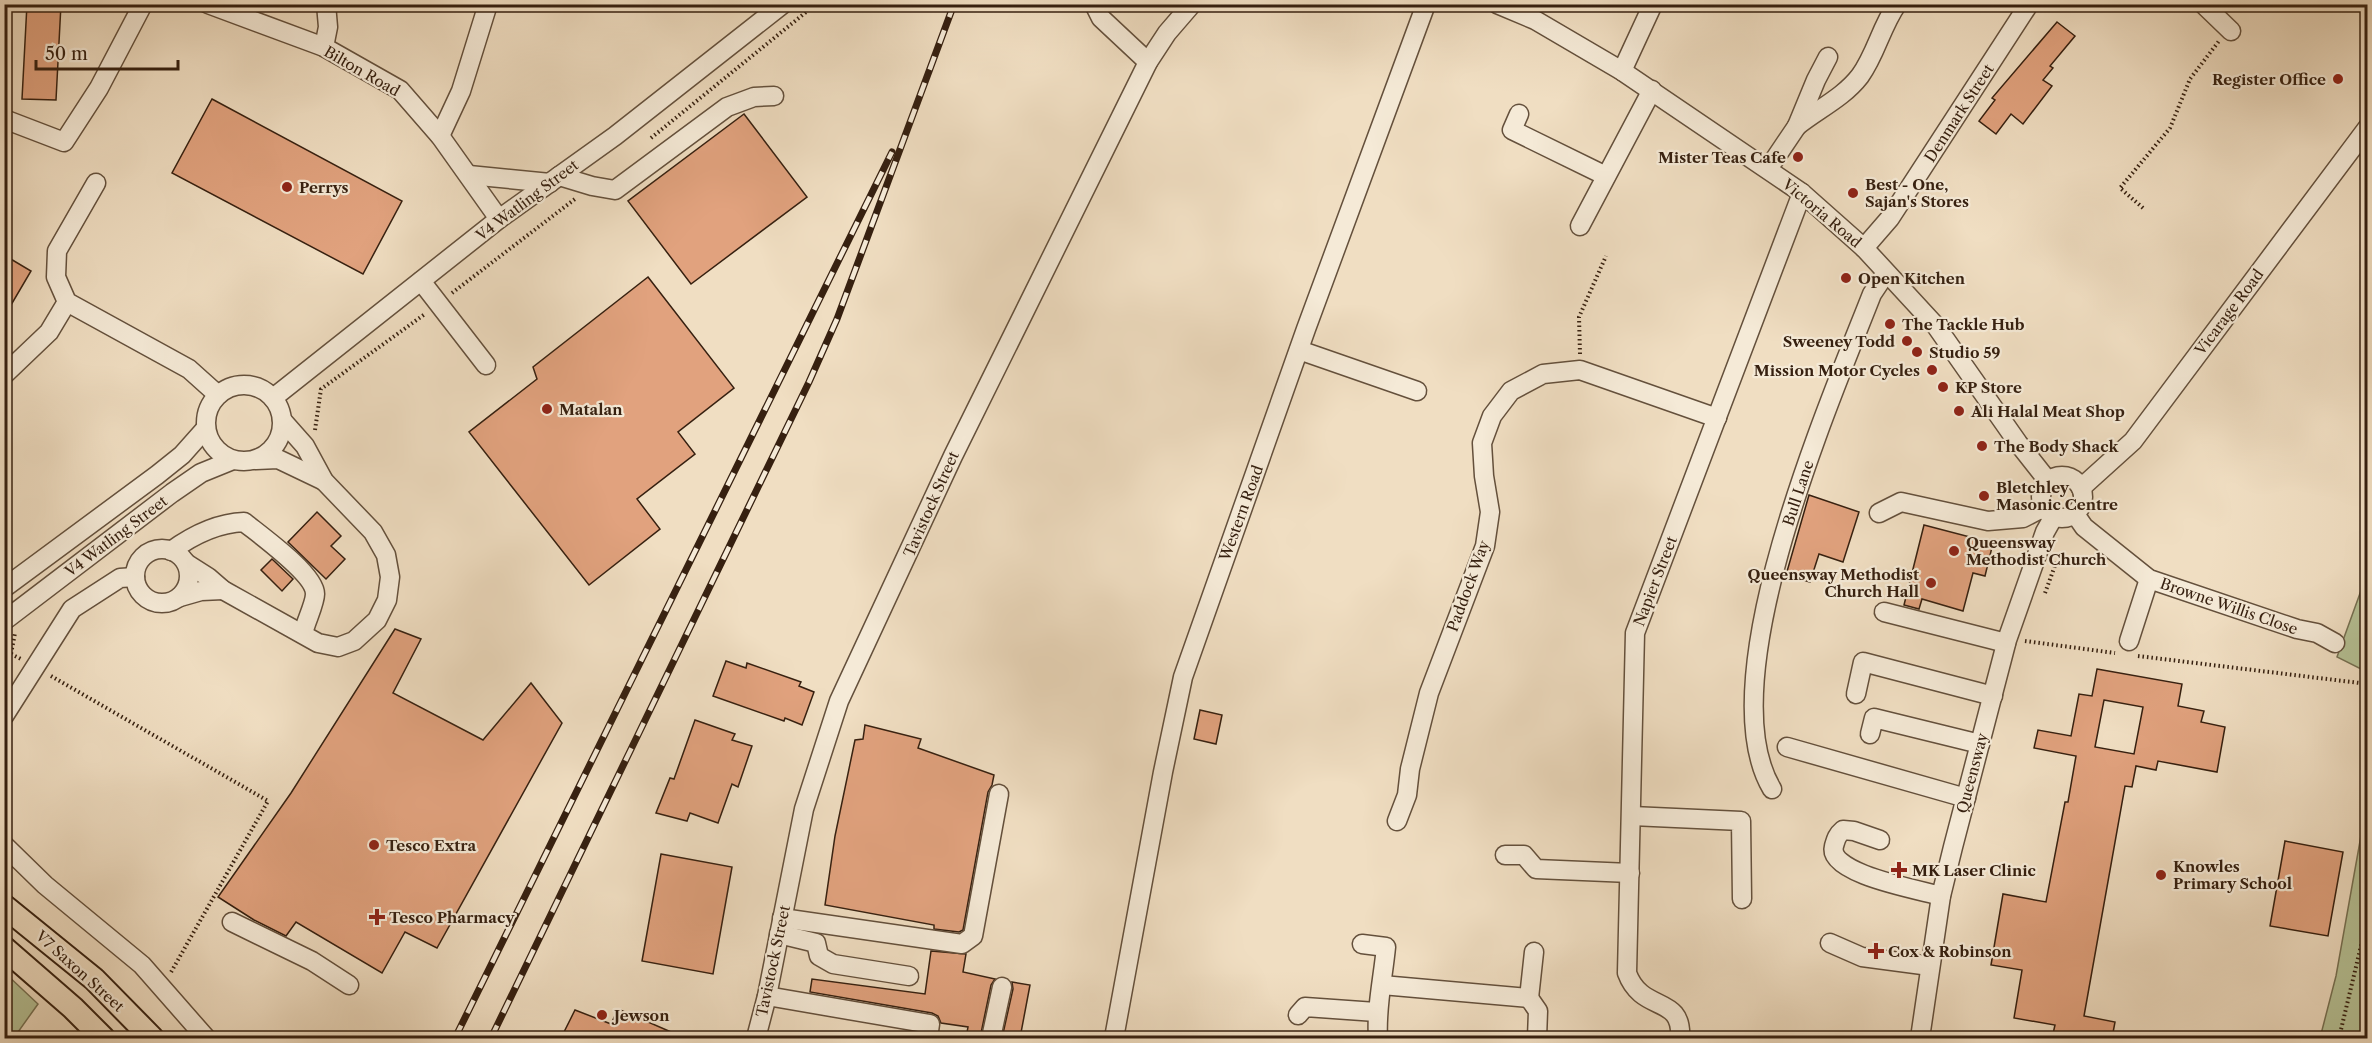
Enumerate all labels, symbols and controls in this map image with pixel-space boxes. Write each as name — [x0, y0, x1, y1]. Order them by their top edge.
scale bar — [36, 33, 178, 71]
street label: Bilton Road — [321, 42, 403, 100]
text: 50 m — [45, 43, 88, 65]
street label: Denmark Street — [1920, 60, 1998, 166]
place label: Register Office — [2212, 70, 2326, 89]
marker: Register Office — [2331, 72, 2345, 86]
place label: Mister Teas Cafe — [1658, 148, 1786, 167]
marker: Mister Teas Cafe — [1791, 150, 1805, 164]
street label: V4 Watling Street — [471, 155, 583, 245]
street label: Victoria Road — [1778, 174, 1865, 252]
place label: Best - One, Sajan's Stores — [1865, 175, 1969, 211]
place label: Perrys — [299, 178, 349, 197]
marker: Perrys — [280, 180, 294, 194]
marker: Best - One, Sajan's Stores — [1846, 186, 1860, 200]
street label: Vicarage Road — [2190, 265, 2267, 360]
place label: Open Kitchen — [1858, 269, 1966, 288]
marker: Open Kitchen — [1839, 271, 1853, 285]
place label: The Tackle Hub — [1902, 315, 2025, 334]
marker: The Tackle Hub — [1883, 317, 1897, 331]
place label: Sweeney Todd — [1783, 332, 1895, 351]
marker: Sweeney Todd — [1900, 334, 1914, 348]
place label: Studio 59 — [1929, 343, 2000, 362]
marker: Studio 59 — [1910, 345, 1924, 359]
place label: Mission Motor Cycles — [1754, 361, 1920, 380]
marker: Mission Motor Cycles — [1925, 363, 1939, 377]
place label: KP Store — [1955, 378, 2022, 397]
marker: KP Store — [1936, 380, 1950, 394]
place label: Matalan — [559, 400, 623, 419]
marker: Matalan — [540, 402, 554, 416]
place label: Ali Halal Meat Shop — [1970, 402, 2125, 421]
marker: Ali Halal Meat Shop — [1952, 404, 1966, 418]
place label: The Body Shack — [1994, 437, 2119, 456]
marker: The Body Shack — [1975, 439, 1989, 453]
street label: Tavistock Street — [899, 448, 963, 560]
street label: Bull Lane — [1778, 458, 1818, 528]
street label: Western Road — [1215, 463, 1267, 564]
place label: Bletchley Masonic Centre — [1996, 478, 2118, 514]
marker: Bletchley Masonic Centre — [1977, 489, 1991, 503]
street label: V4 Watling Street — [60, 491, 172, 581]
street label: Napier Street — [1629, 533, 1681, 629]
place label: Queensway Methodist Church — [1966, 533, 2107, 569]
street label: Paddock Way — [1443, 537, 1494, 634]
marker: Queensway Methodist Church — [1947, 544, 1961, 558]
place label: Queensway Methodist Church Hall — [1748, 565, 1919, 601]
street label: Browne Willis Close — [2158, 574, 2300, 638]
marker: Queensway Methodist Church Hall — [1924, 576, 1938, 590]
street label: Queensway — [1952, 730, 1992, 815]
place label: Tesco Extra — [386, 836, 477, 855]
marker: Tesco Extra — [367, 838, 381, 852]
place label: Knowles Primary School — [2173, 857, 2292, 893]
marker: MK Laser Clinic — [1890, 861, 1908, 879]
place label: MK Laser Clinic — [1912, 861, 2036, 880]
marker: Knowles Primary School — [2154, 868, 2168, 882]
street label: Tavistock Street — [752, 903, 794, 1019]
place label: Tesco Pharmacy — [389, 908, 515, 927]
marker: Tesco Pharmacy — [370, 910, 384, 924]
street label: V7 Saxon Street — [31, 926, 129, 1016]
place label: Cox & Robinson — [1888, 942, 2012, 961]
marker: Cox & Robinson — [1869, 944, 1883, 958]
place label: Jewson — [611, 1006, 670, 1025]
marker: Jewson — [595, 1008, 609, 1022]

